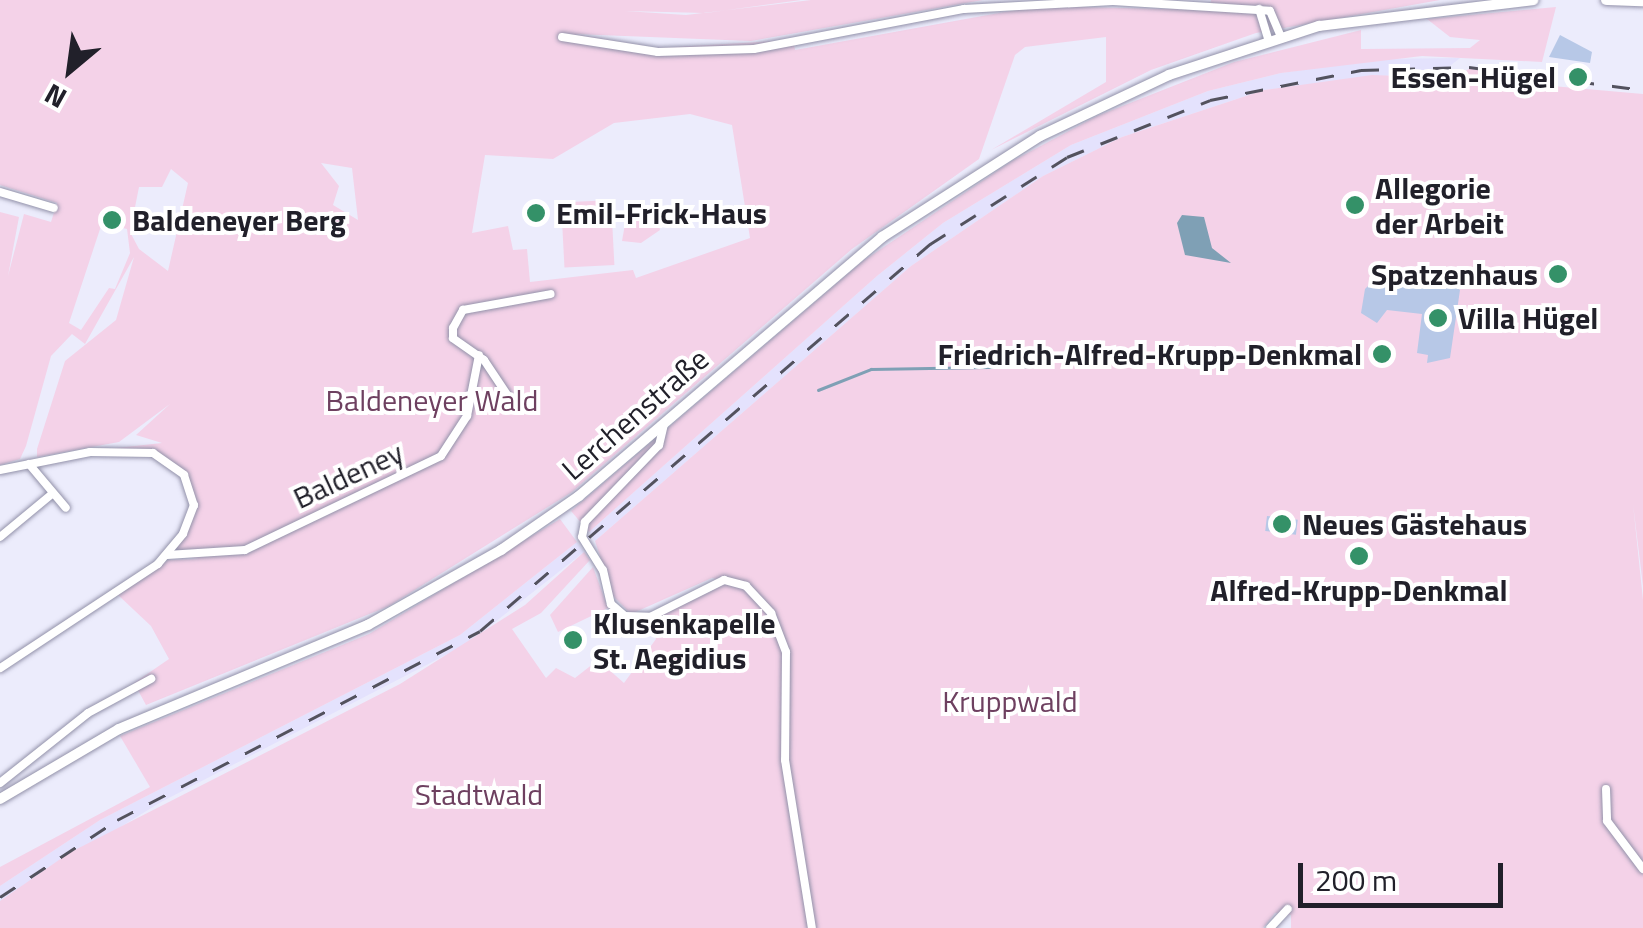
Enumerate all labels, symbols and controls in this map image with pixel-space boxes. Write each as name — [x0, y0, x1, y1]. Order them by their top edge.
north arrow — [20, 20, 120, 120]
place label: Essen-Hügel — [1391, 59, 1556, 95]
marker: Essen-Hügel — [1565, 64, 1591, 90]
text: N — [36, 73, 74, 120]
place label: Allegorie der Arbeit — [1375, 170, 1504, 240]
marker: Allegorie der Arbeit — [1344, 194, 1366, 216]
place label: Emil-Frick-Haus — [556, 195, 767, 231]
place label: Baldeneyer Berg — [132, 202, 346, 238]
marker: Emil-Frick-Haus — [525, 202, 547, 224]
marker: Baldeneyer Berg — [101, 209, 123, 231]
place label: Spatzenhaus — [1371, 256, 1538, 292]
marker: Spatzenhaus — [1547, 263, 1569, 285]
place label: Villa Hügel — [1458, 300, 1598, 336]
marker: Villa Hügel — [1427, 307, 1449, 329]
place label: Friedrich-Alfred-Krupp-Denkmal — [937, 336, 1362, 372]
street label: Lerchenstraße — [554, 341, 716, 487]
marker: Friedrich-Alfred-Krupp-Denkmal — [1371, 343, 1393, 365]
park label: Baldeneyer Wald — [326, 382, 538, 418]
street label: Baldeney — [287, 434, 409, 516]
place label: Neues Gästehaus — [1302, 506, 1527, 542]
marker: Neues Gästehaus — [1271, 513, 1293, 535]
marker: Alfred-Krupp-Denkmal — [1348, 545, 1370, 567]
place label: Alfred-Krupp-Denkmal — [1210, 572, 1508, 608]
place label: Klusenkapelle St. Aegidius — [593, 605, 775, 676]
marker: Klusenkapelle St. Aegidius — [562, 629, 584, 651]
park label: Kruppwald — [942, 683, 1078, 719]
park label: Stadtwald — [415, 776, 543, 812]
scale bar — [1303, 843, 1508, 905]
text: 200 m — [1315, 857, 1397, 903]

